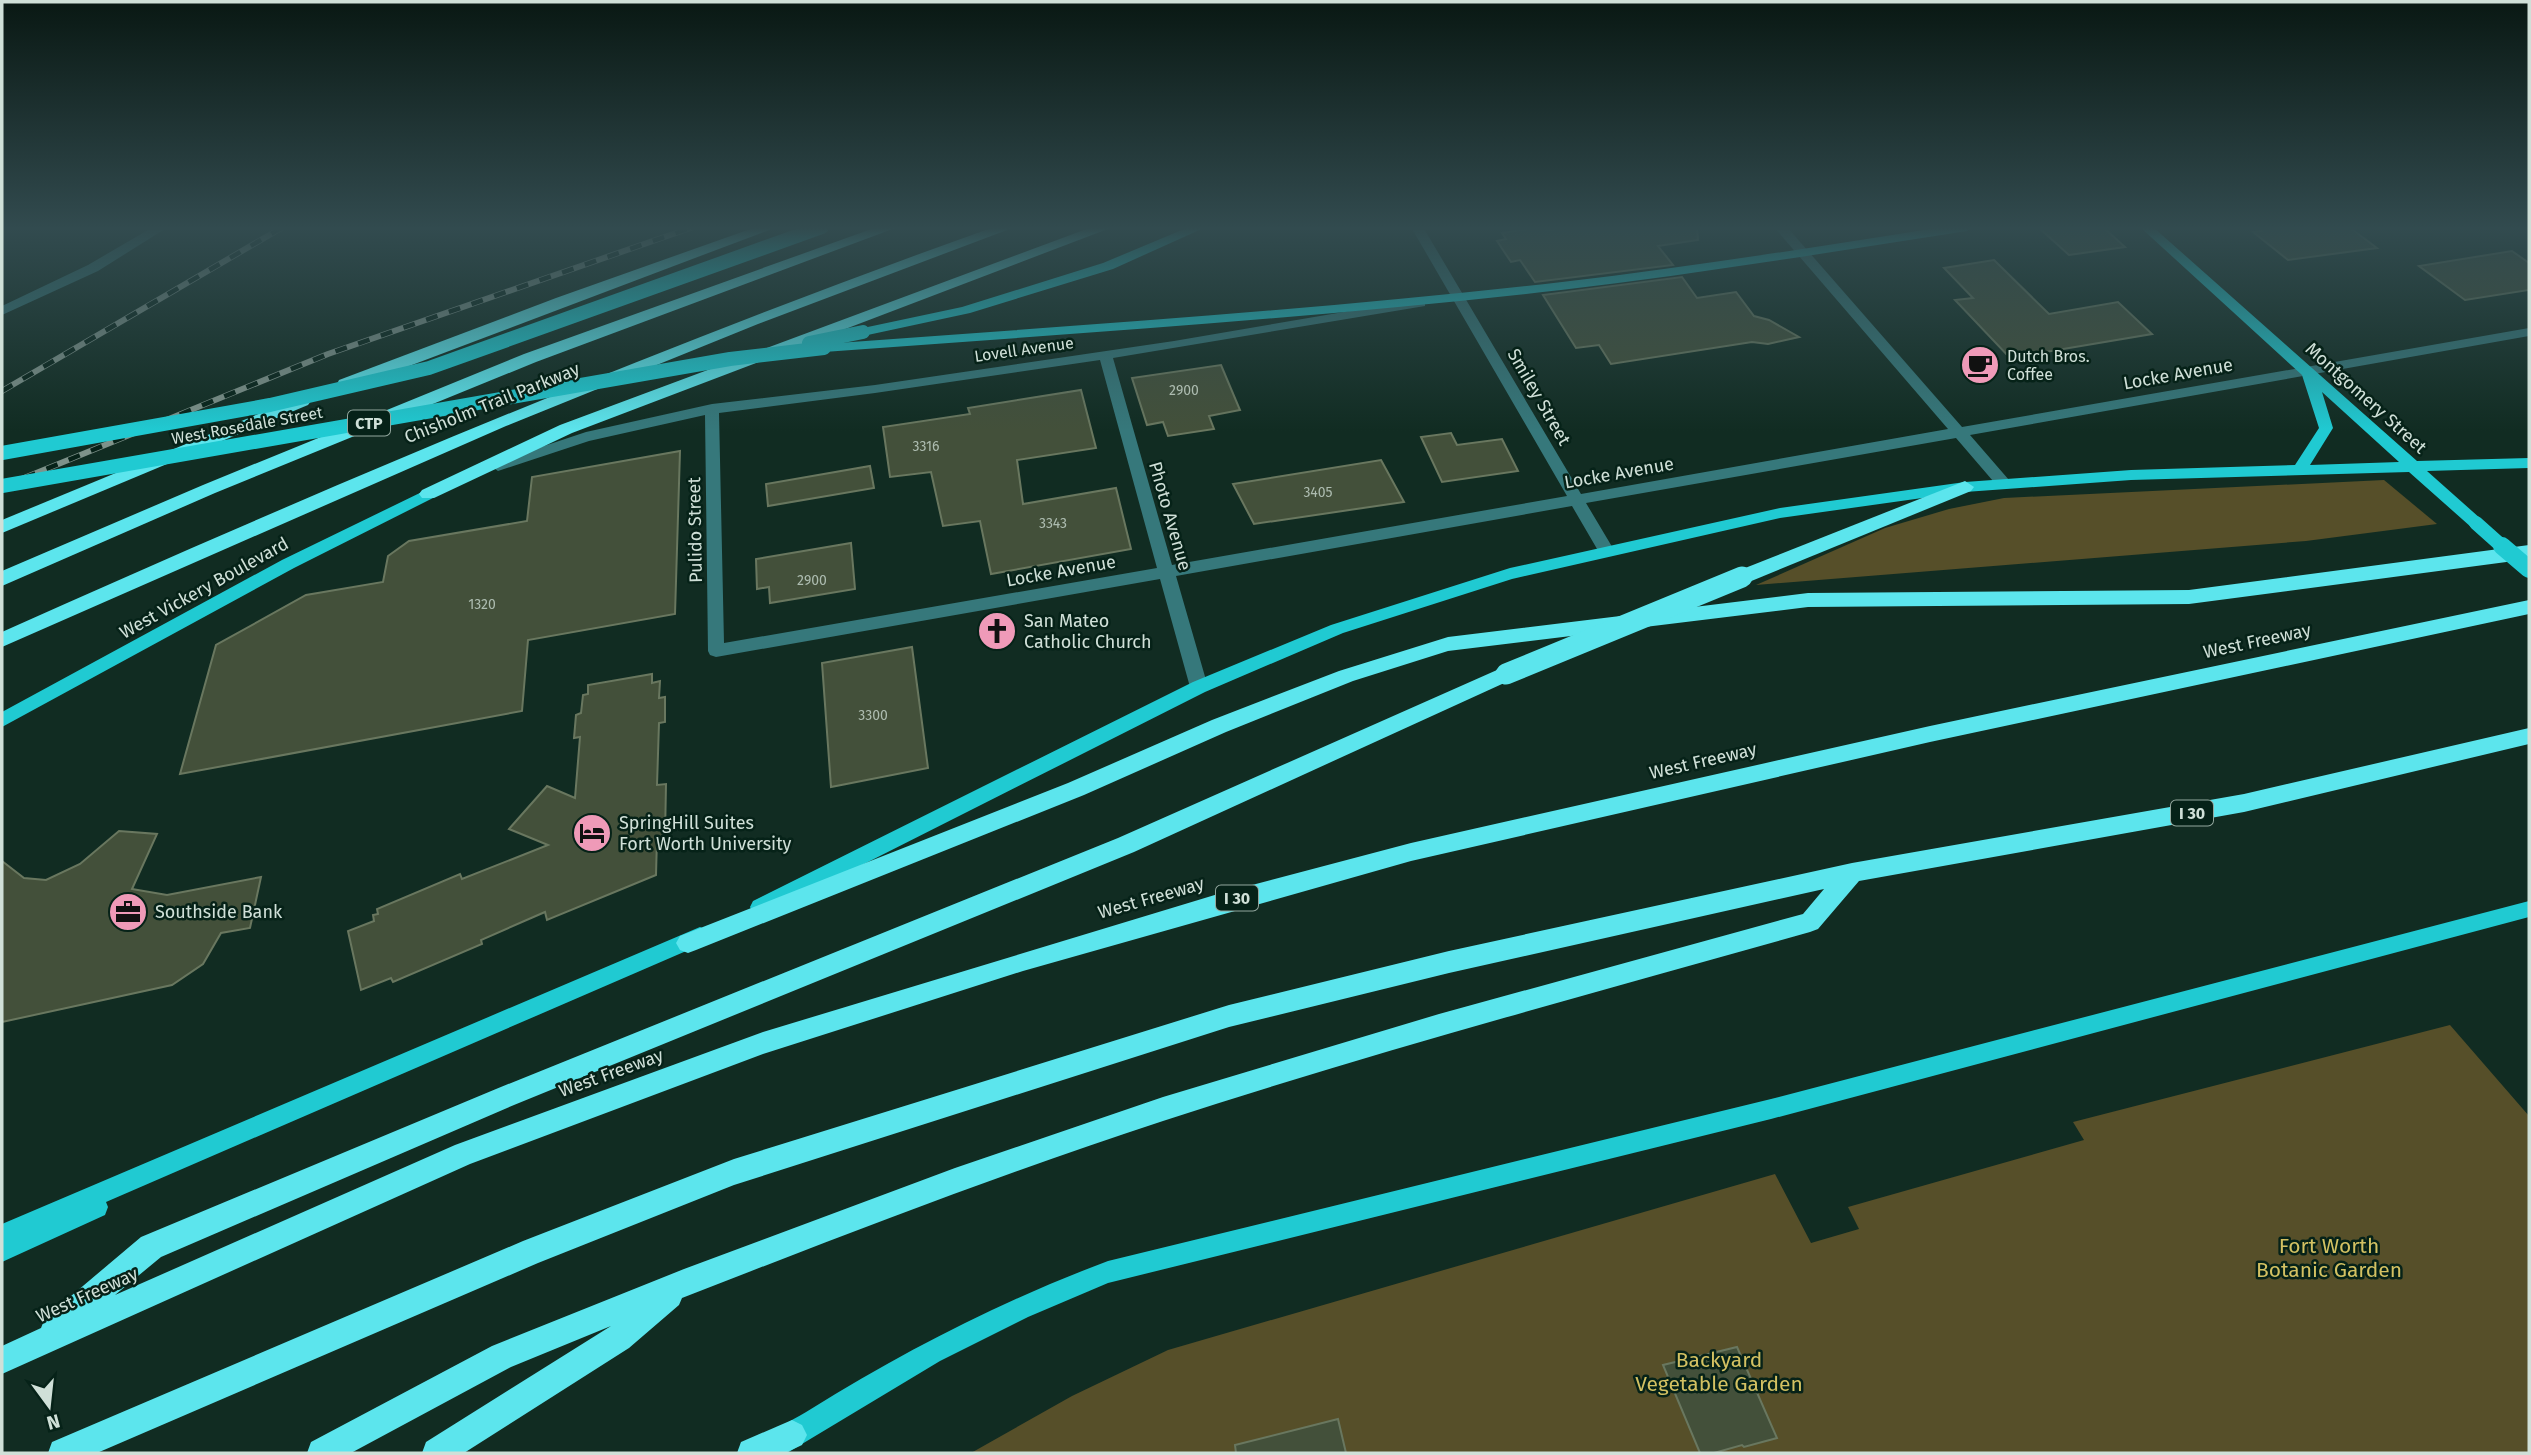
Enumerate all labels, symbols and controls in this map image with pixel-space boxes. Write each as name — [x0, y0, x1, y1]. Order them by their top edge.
street label: Lovell Avenue — [973, 333, 1075, 366]
street label: Montgomery Street — [2301, 338, 2432, 459]
cafe icon: Dutch Bros. Coffee — [1959, 344, 2001, 386]
street label: Smiley Street — [1503, 345, 1576, 450]
place label: Dutch Bros. Coffee — [2007, 347, 2090, 384]
street label: Locke Avenue — [2121, 354, 2235, 394]
street label: Chisholm Trail Parkway — [401, 358, 583, 448]
house number: 2900 — [1169, 382, 1199, 399]
street label: West Rosedale Street — [170, 403, 324, 448]
road number: CTP — [348, 410, 390, 436]
house number: 3316 — [912, 438, 940, 455]
street label: Locke Avenue — [1562, 453, 1676, 493]
street label: Photo Avenue — [1144, 459, 1196, 573]
street label: Pulido Street — [683, 476, 707, 583]
house number: 3405 — [1303, 484, 1333, 501]
house number: 3343 — [1039, 515, 1067, 532]
street label: West Vickery Boulevard — [116, 532, 292, 644]
street label: Locke Avenue — [1004, 551, 1118, 591]
house number: 2900 — [797, 572, 827, 589]
house number: 1320 — [468, 596, 496, 613]
church icon: San Mateo Catholic Church — [976, 610, 1018, 652]
place label: San Mateo Catholic Church — [1024, 610, 1151, 653]
street label: West Freeway — [2201, 619, 2313, 663]
house number: 3300 — [858, 707, 888, 724]
street label: West Freeway — [1647, 738, 1759, 784]
road number: I 30 — [2171, 800, 2213, 826]
hotel icon: SpringHill Suites Fort Worth University — [571, 812, 613, 854]
place label: SpringHill Suites Fort Worth University — [619, 812, 792, 855]
street label: West Freeway — [1095, 872, 1207, 924]
road number: I 30 — [1216, 885, 1258, 910]
office icon: Southside Bank — [107, 891, 149, 933]
place label: Southside Bank — [155, 901, 283, 923]
street label: West Freeway — [556, 1044, 666, 1102]
park label: Fort Worth Botanic Garden — [2256, 1233, 2402, 1283]
street label: West Freeway — [33, 1263, 142, 1327]
park label: Backyard Vegetable Garden — [1635, 1347, 1803, 1397]
north arrow — [14, 1371, 84, 1441]
text: N — [44, 1409, 62, 1435]

